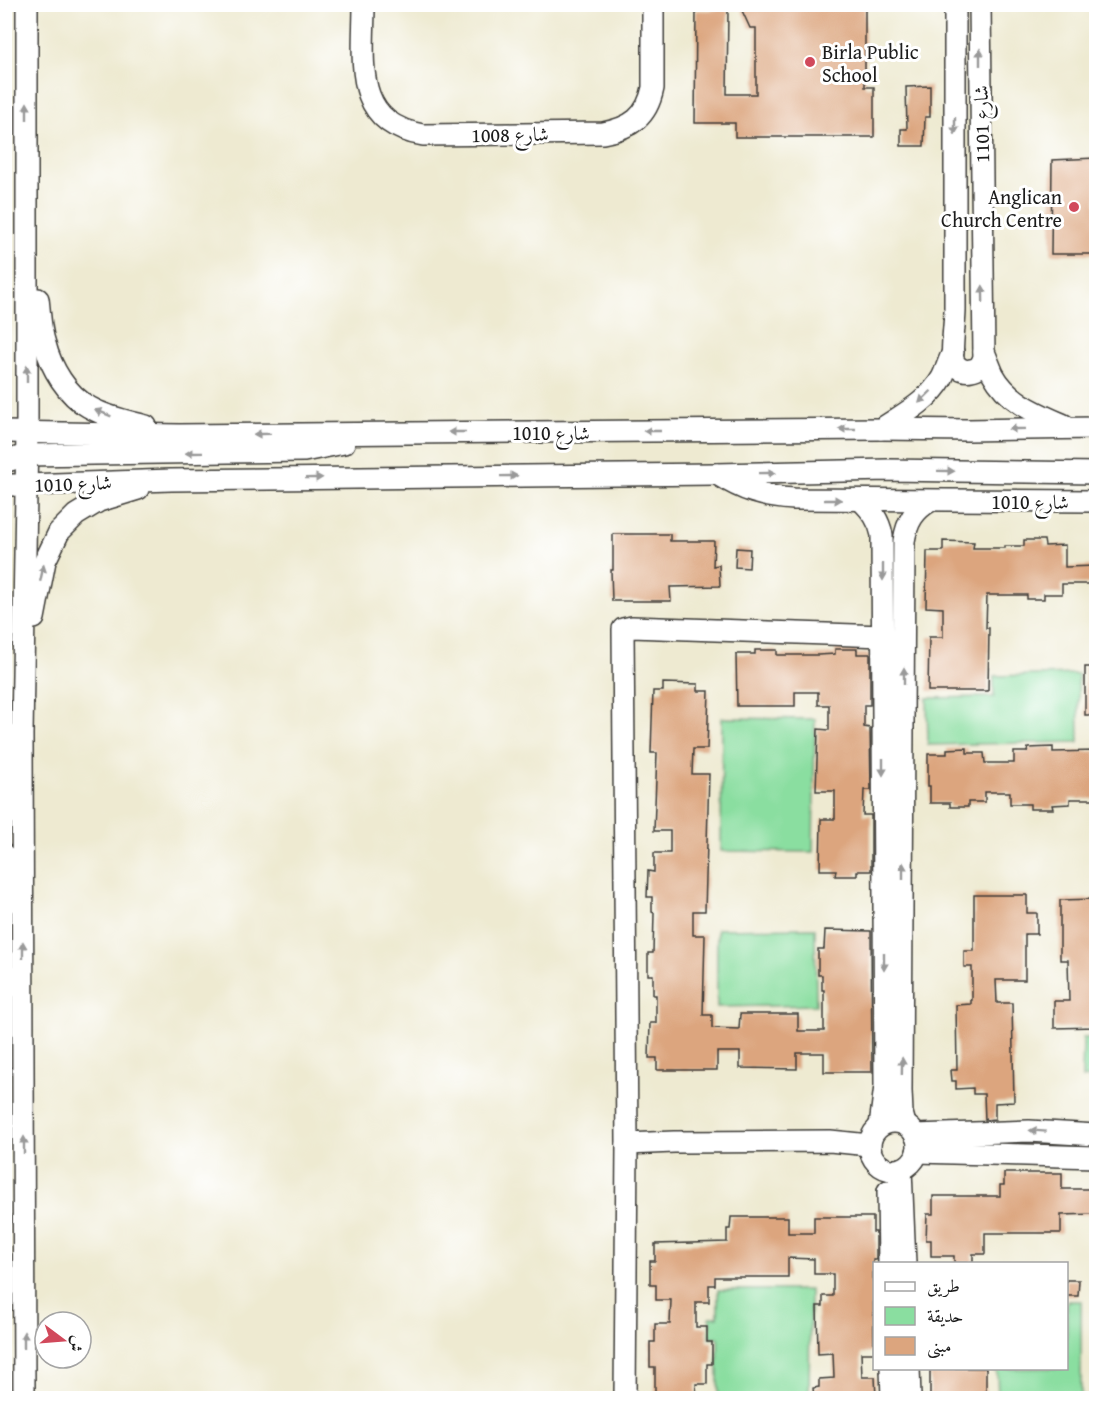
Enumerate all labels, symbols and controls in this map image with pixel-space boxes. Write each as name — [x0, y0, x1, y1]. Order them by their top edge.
place label: Birla Public School — [822, 37, 919, 89]
one-way arrow — [975, 47, 985, 66]
marker: Birla Public School — [803, 55, 817, 69]
street label: شارع 1101 — [966, 85, 1000, 163]
one-way arrow — [22, 101, 32, 120]
one-way arrow — [950, 116, 960, 135]
street label: شارع 1008 — [471, 119, 549, 153]
place label: Anglican Church Centre — [941, 182, 1062, 234]
marker: Anglican Church Centre — [1067, 200, 1081, 214]
one-way arrow — [978, 284, 988, 303]
one-way arrow — [22, 364, 32, 383]
one-way arrow — [918, 390, 932, 404]
one-way arrow — [94, 408, 112, 417]
street label: شارع 1010 — [512, 418, 590, 451]
one-way arrow — [837, 424, 856, 434]
one-way arrow — [1008, 424, 1027, 434]
one-way arrow — [642, 426, 661, 436]
one-way arrow — [447, 427, 466, 437]
one-way arrow — [252, 429, 271, 439]
one-way arrow — [185, 448, 204, 457]
one-way arrow — [937, 466, 956, 476]
street label: شارع 1010 — [34, 467, 112, 503]
one-way arrow — [757, 468, 776, 478]
one-way arrow — [499, 471, 518, 481]
one-way arrow — [304, 474, 323, 483]
street label: شارع 1010 — [991, 487, 1069, 520]
one-way arrow — [823, 495, 842, 505]
one-way arrow — [878, 563, 887, 582]
one-way arrow — [38, 564, 48, 582]
one-way arrow — [899, 666, 909, 685]
one-way arrow — [878, 758, 888, 777]
one-way arrow — [898, 861, 908, 880]
one-way arrow — [18, 941, 28, 960]
one-way arrow — [879, 953, 889, 972]
one-way arrow — [897, 1056, 906, 1075]
one-way arrow — [1029, 1127, 1048, 1136]
one-way arrow — [19, 1136, 28, 1155]
legend — [873, 1262, 1068, 1370]
text: طريق — [927, 1272, 960, 1299]
text: حديقة — [927, 1302, 963, 1329]
north arrow — [33, 1310, 93, 1370]
one-way arrow — [19, 1331, 29, 1350]
text: مبنى — [927, 1332, 952, 1359]
text: ش — [64, 1333, 91, 1355]

